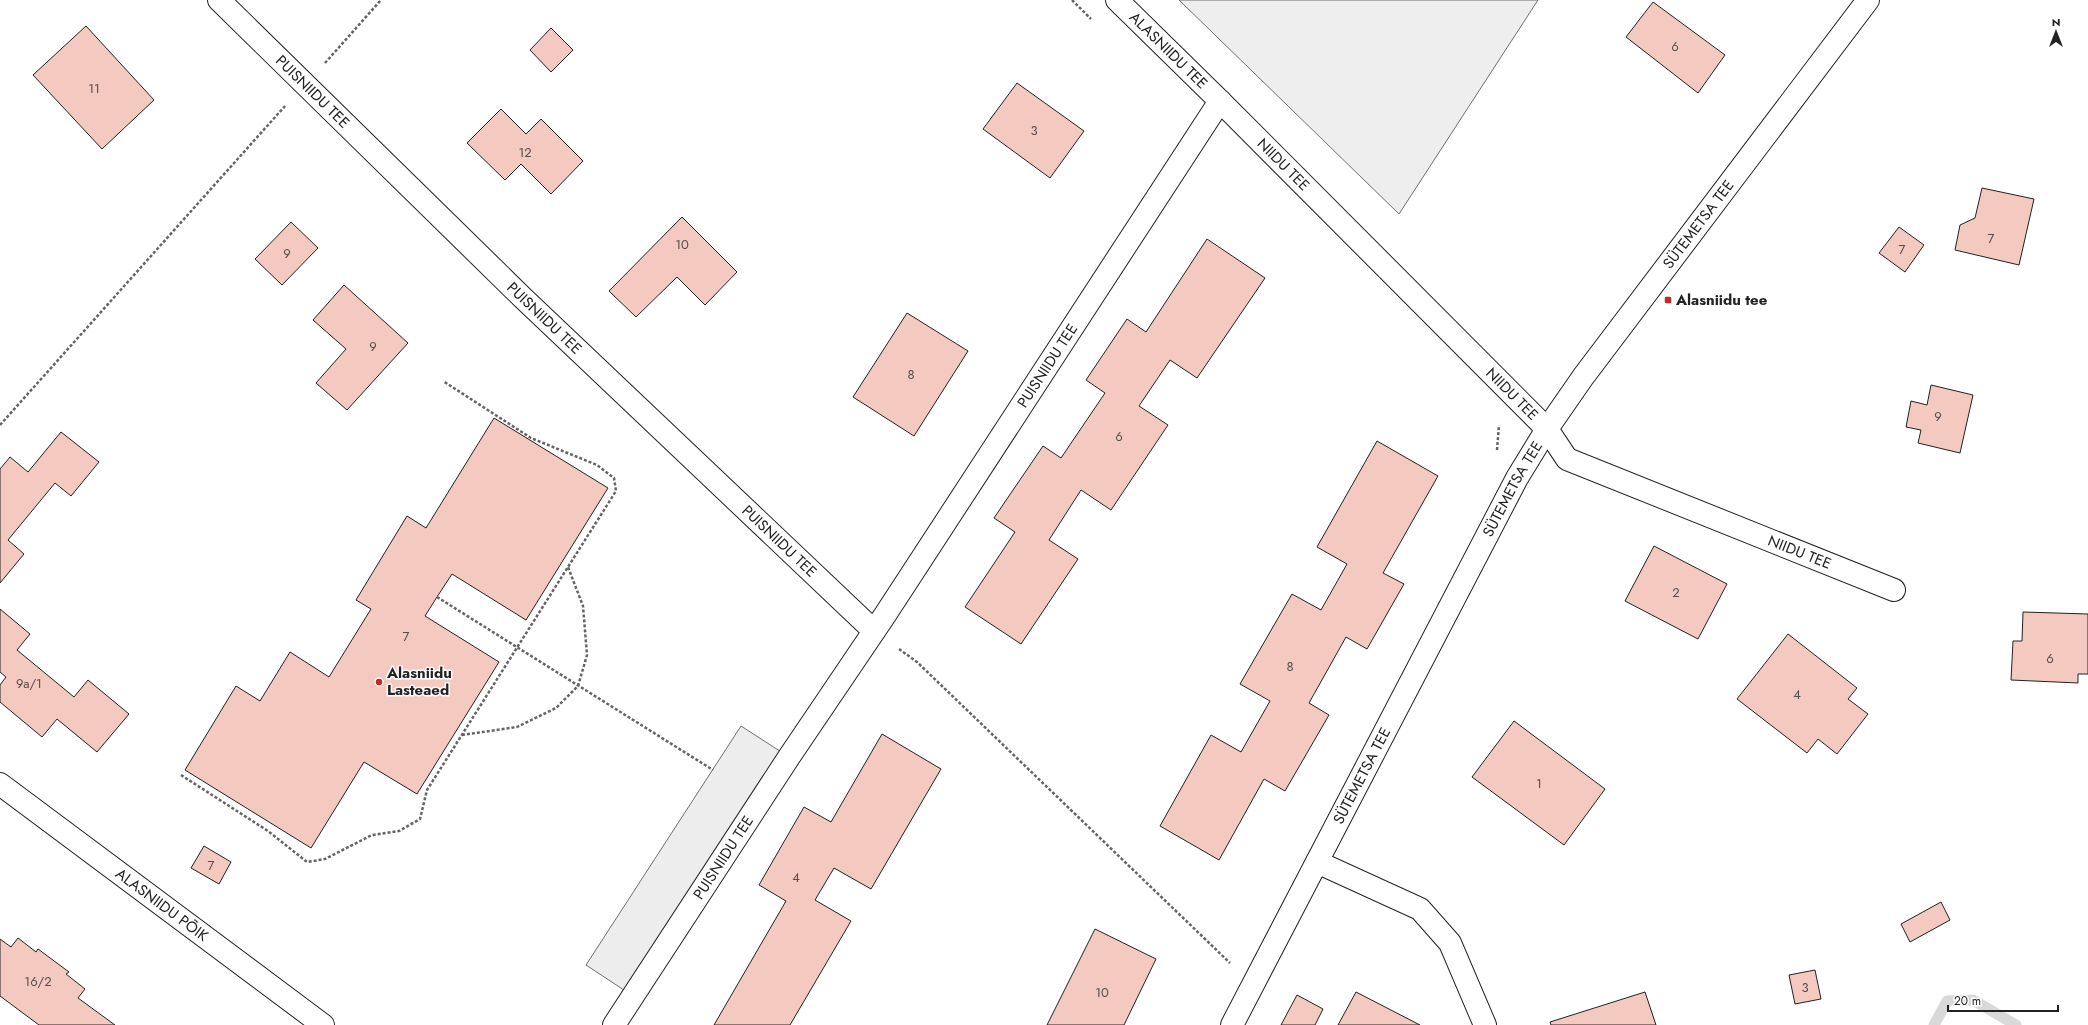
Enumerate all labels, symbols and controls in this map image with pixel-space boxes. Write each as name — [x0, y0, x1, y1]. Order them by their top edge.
street label: ALASNIIDU TEE — [1124, 7, 1212, 94]
north arrow — [2036, 12, 2076, 52]
text: N — [2052, 14, 2060, 30]
house number: 6 — [1671, 37, 1679, 56]
street label: PUISNIIDU TEE — [271, 50, 355, 133]
house number: 11 — [88, 79, 100, 98]
house number: 3 — [1030, 121, 1038, 140]
street label: NIIDU TEE — [1252, 133, 1315, 196]
house number: 12 — [518, 143, 532, 162]
street label: SÜTEMETSA TEE — [1658, 175, 1739, 273]
house number: 7 — [1988, 229, 1995, 248]
house number: 10 — [675, 235, 689, 254]
house number: 7 — [1899, 240, 1906, 259]
house number: 9 — [283, 244, 291, 263]
street label: PUISNIIDU TEE — [502, 277, 587, 359]
place label: Alasniidu tee — [1675, 289, 1768, 311]
marker: Alasniidu tee — [1663, 295, 1673, 305]
street label: PUISNIIDU TEE — [1012, 319, 1083, 412]
house number: 9 — [369, 337, 377, 356]
street label: NIIDU TEE — [1481, 363, 1543, 425]
house number: 8 — [907, 365, 915, 384]
house number: 9 — [1934, 407, 1942, 426]
house number: 6 — [1115, 427, 1123, 446]
street label: SÜTEMETSA TEE — [1477, 437, 1548, 541]
street label: PUISNIIDU TEE — [737, 500, 822, 582]
street label: NIIDU TEE — [1765, 530, 1835, 575]
house number: 2 — [1672, 583, 1680, 602]
house number: 7 — [403, 627, 410, 646]
house number: 6 — [2046, 649, 2054, 668]
house number: 8 — [1286, 657, 1294, 676]
place label: Alasniidu Lasteaed — [386, 662, 452, 701]
house number: 9a/1 — [16, 674, 42, 693]
marker: Alasniidu Lasteaed — [374, 677, 384, 687]
house number: 4 — [1793, 685, 1801, 704]
street label: SÜTEMETSA TEE — [1327, 724, 1396, 828]
house number: 1 — [1536, 774, 1542, 793]
street label: PUISNIIDU TEE — [688, 811, 759, 904]
house number: 7 — [208, 856, 215, 875]
street label: ALASNIIDU PÕIK — [111, 863, 213, 947]
house number: 4 — [792, 868, 800, 887]
house number: 16/2 — [24, 972, 52, 991]
house number: 3 — [1801, 978, 1809, 997]
house number: 10 — [1095, 983, 1109, 1002]
scale bar — [1948, 987, 2058, 1013]
text: 20 m — [1954, 992, 1981, 1010]

